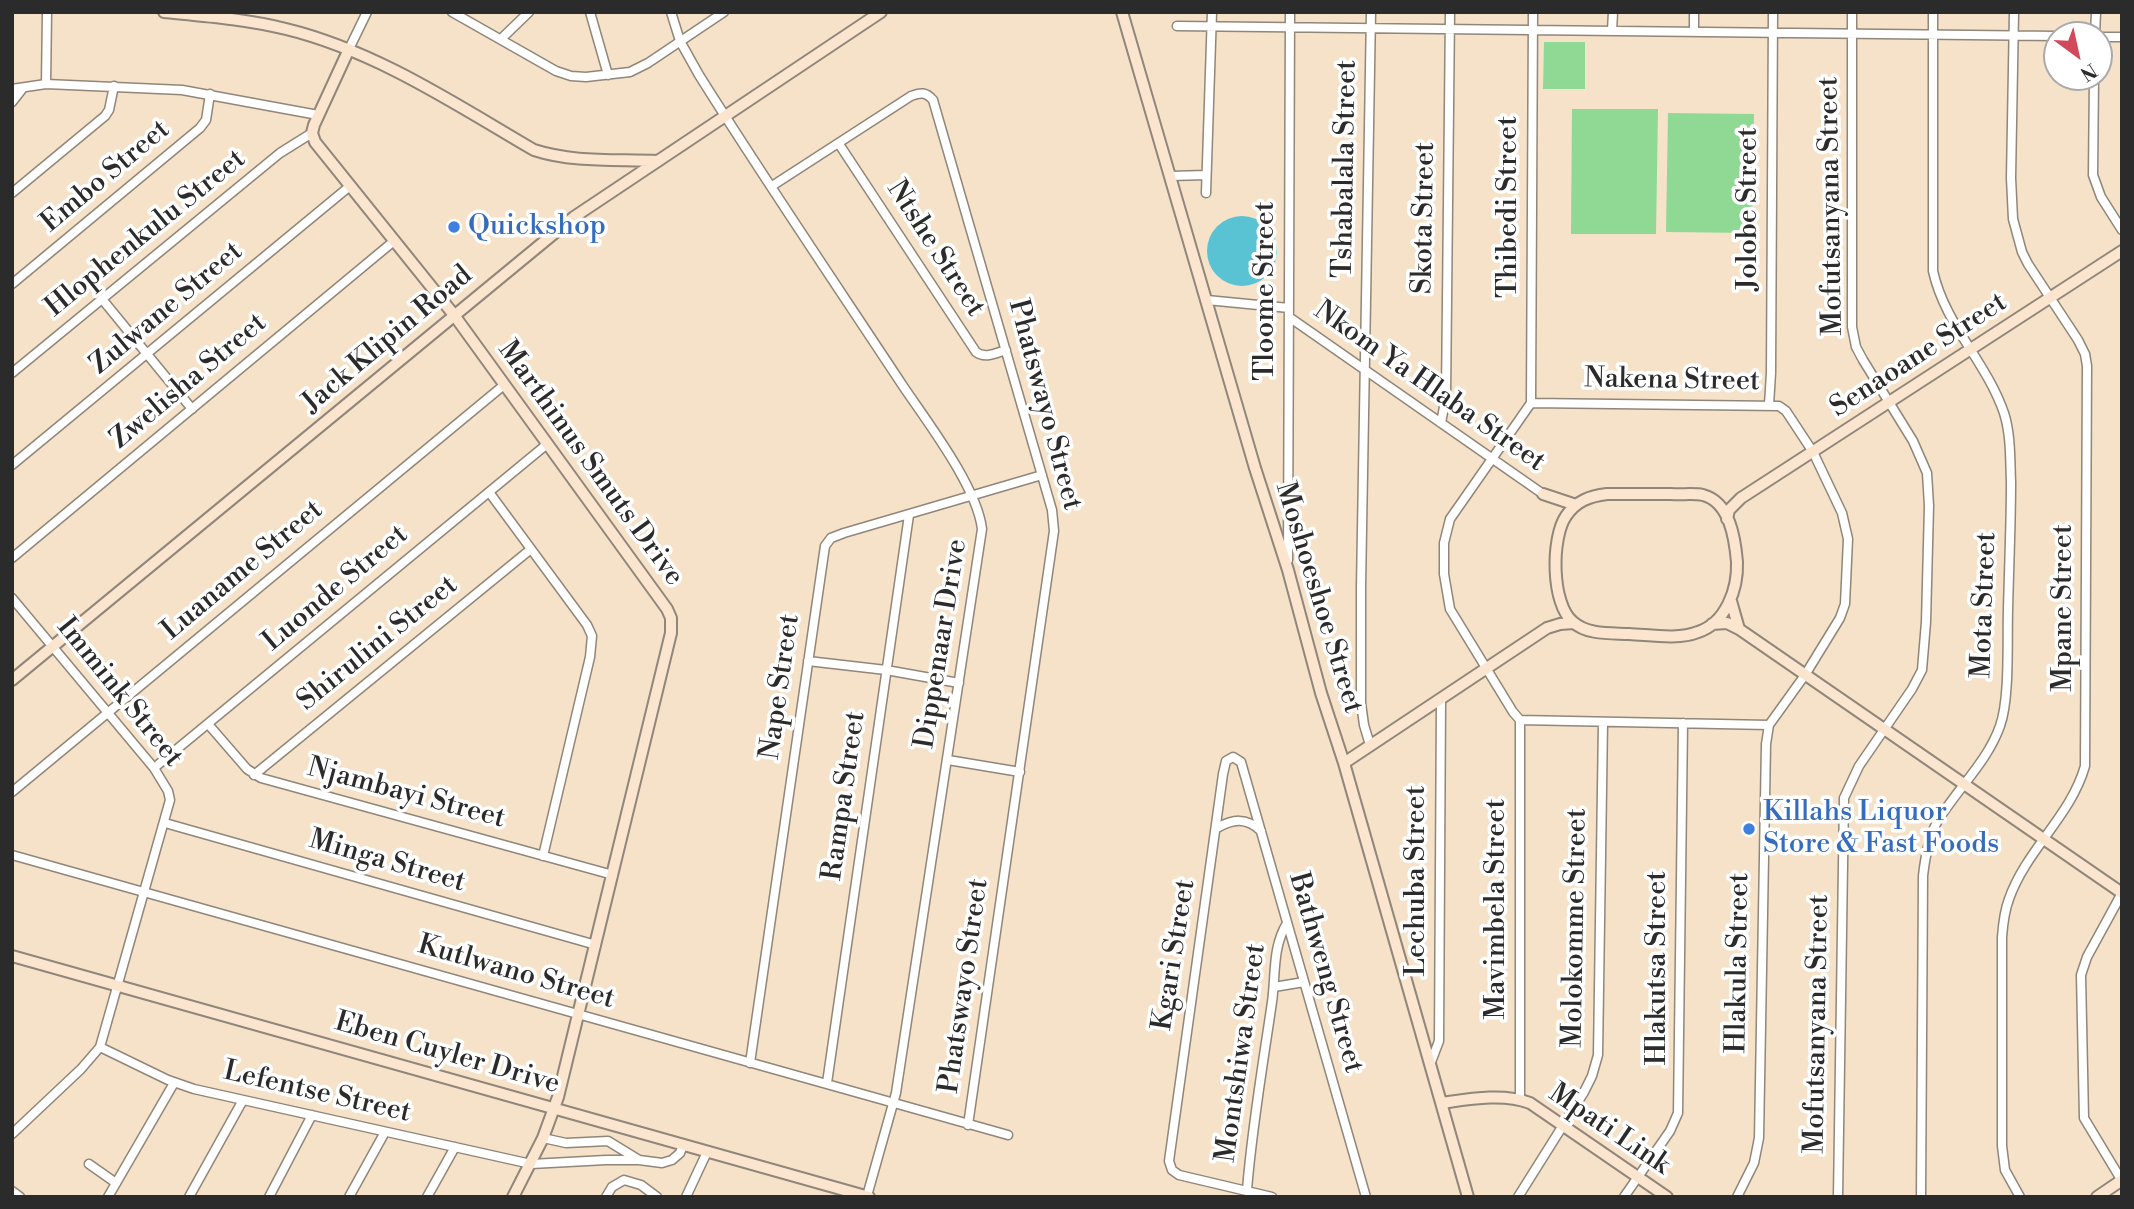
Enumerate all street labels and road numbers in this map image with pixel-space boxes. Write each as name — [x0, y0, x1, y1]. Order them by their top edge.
street label: Tshabalala Street — [1327, 60, 1365, 278]
street label: Mofutsanyana Street — [1813, 76, 1851, 336]
street label: Embo Street — [35, 114, 177, 240]
street label: Thibedi Street — [1492, 116, 1526, 298]
street label: Jolobe Street — [1732, 127, 1766, 291]
street label: Skota Street — [1407, 142, 1443, 294]
street label: Hlophenkulu Street — [39, 143, 253, 325]
street label: Ntshe Street — [879, 175, 991, 323]
street label: Tloome Street — [1249, 201, 1283, 381]
street label: Zulwane Street — [84, 235, 250, 383]
street label: Jack Klipin Road — [296, 259, 480, 421]
street label: Senaoane Street — [1824, 286, 2014, 426]
street label: Nkom Ya Hlaba Street — [1307, 294, 1551, 480]
street label: Phatswayo Street — [1000, 296, 1088, 514]
street label: Zwelisha Street — [104, 307, 274, 457]
street label: Marthinus Smuts Drive — [490, 335, 690, 593]
street label: Nakena Street — [1584, 363, 1760, 399]
street label: Moshoeshoe Street — [1267, 478, 1369, 718]
street label: Luaname Street — [156, 494, 330, 648]
street label: Luonde Street — [257, 519, 415, 659]
street label: Mpane Street — [2047, 524, 2081, 692]
street label: Mota Street — [1966, 531, 2004, 679]
street label: Dippenaar Drive — [909, 537, 975, 751]
street label: Shirulini Street — [291, 569, 465, 719]
street label: Immink Street — [49, 612, 189, 774]
street label: Nape Street — [754, 612, 808, 762]
street label: Rampa Street — [816, 709, 874, 883]
street label: Njambayi Street — [303, 751, 509, 837]
street label: Lechuba Street — [1400, 785, 1434, 977]
street label: Mavimbela Street — [1480, 799, 1514, 1019]
street label: Molokomme Street — [1557, 808, 1595, 1048]
street label: Minga Street — [305, 824, 469, 900]
street label: Bathweng Street — [1280, 869, 1370, 1077]
street label: Hlakutsa Street — [1641, 871, 1675, 1065]
street label: Hlakula Street — [1721, 872, 1757, 1054]
street label: Phatswayo Street — [933, 876, 997, 1096]
street label: Kgari Street — [1146, 877, 1204, 1033]
street label: Mofutsanyana Street — [1799, 894, 1837, 1154]
street label: Kutlwano Street — [414, 929, 618, 1017]
street label: Montshiwa Street — [1210, 941, 1274, 1165]
street label: Eben Cuyler Drive — [331, 1006, 563, 1102]
street label: Lefentse Street — [220, 1055, 414, 1131]
street label: Mpati Link — [1542, 1077, 1676, 1183]

